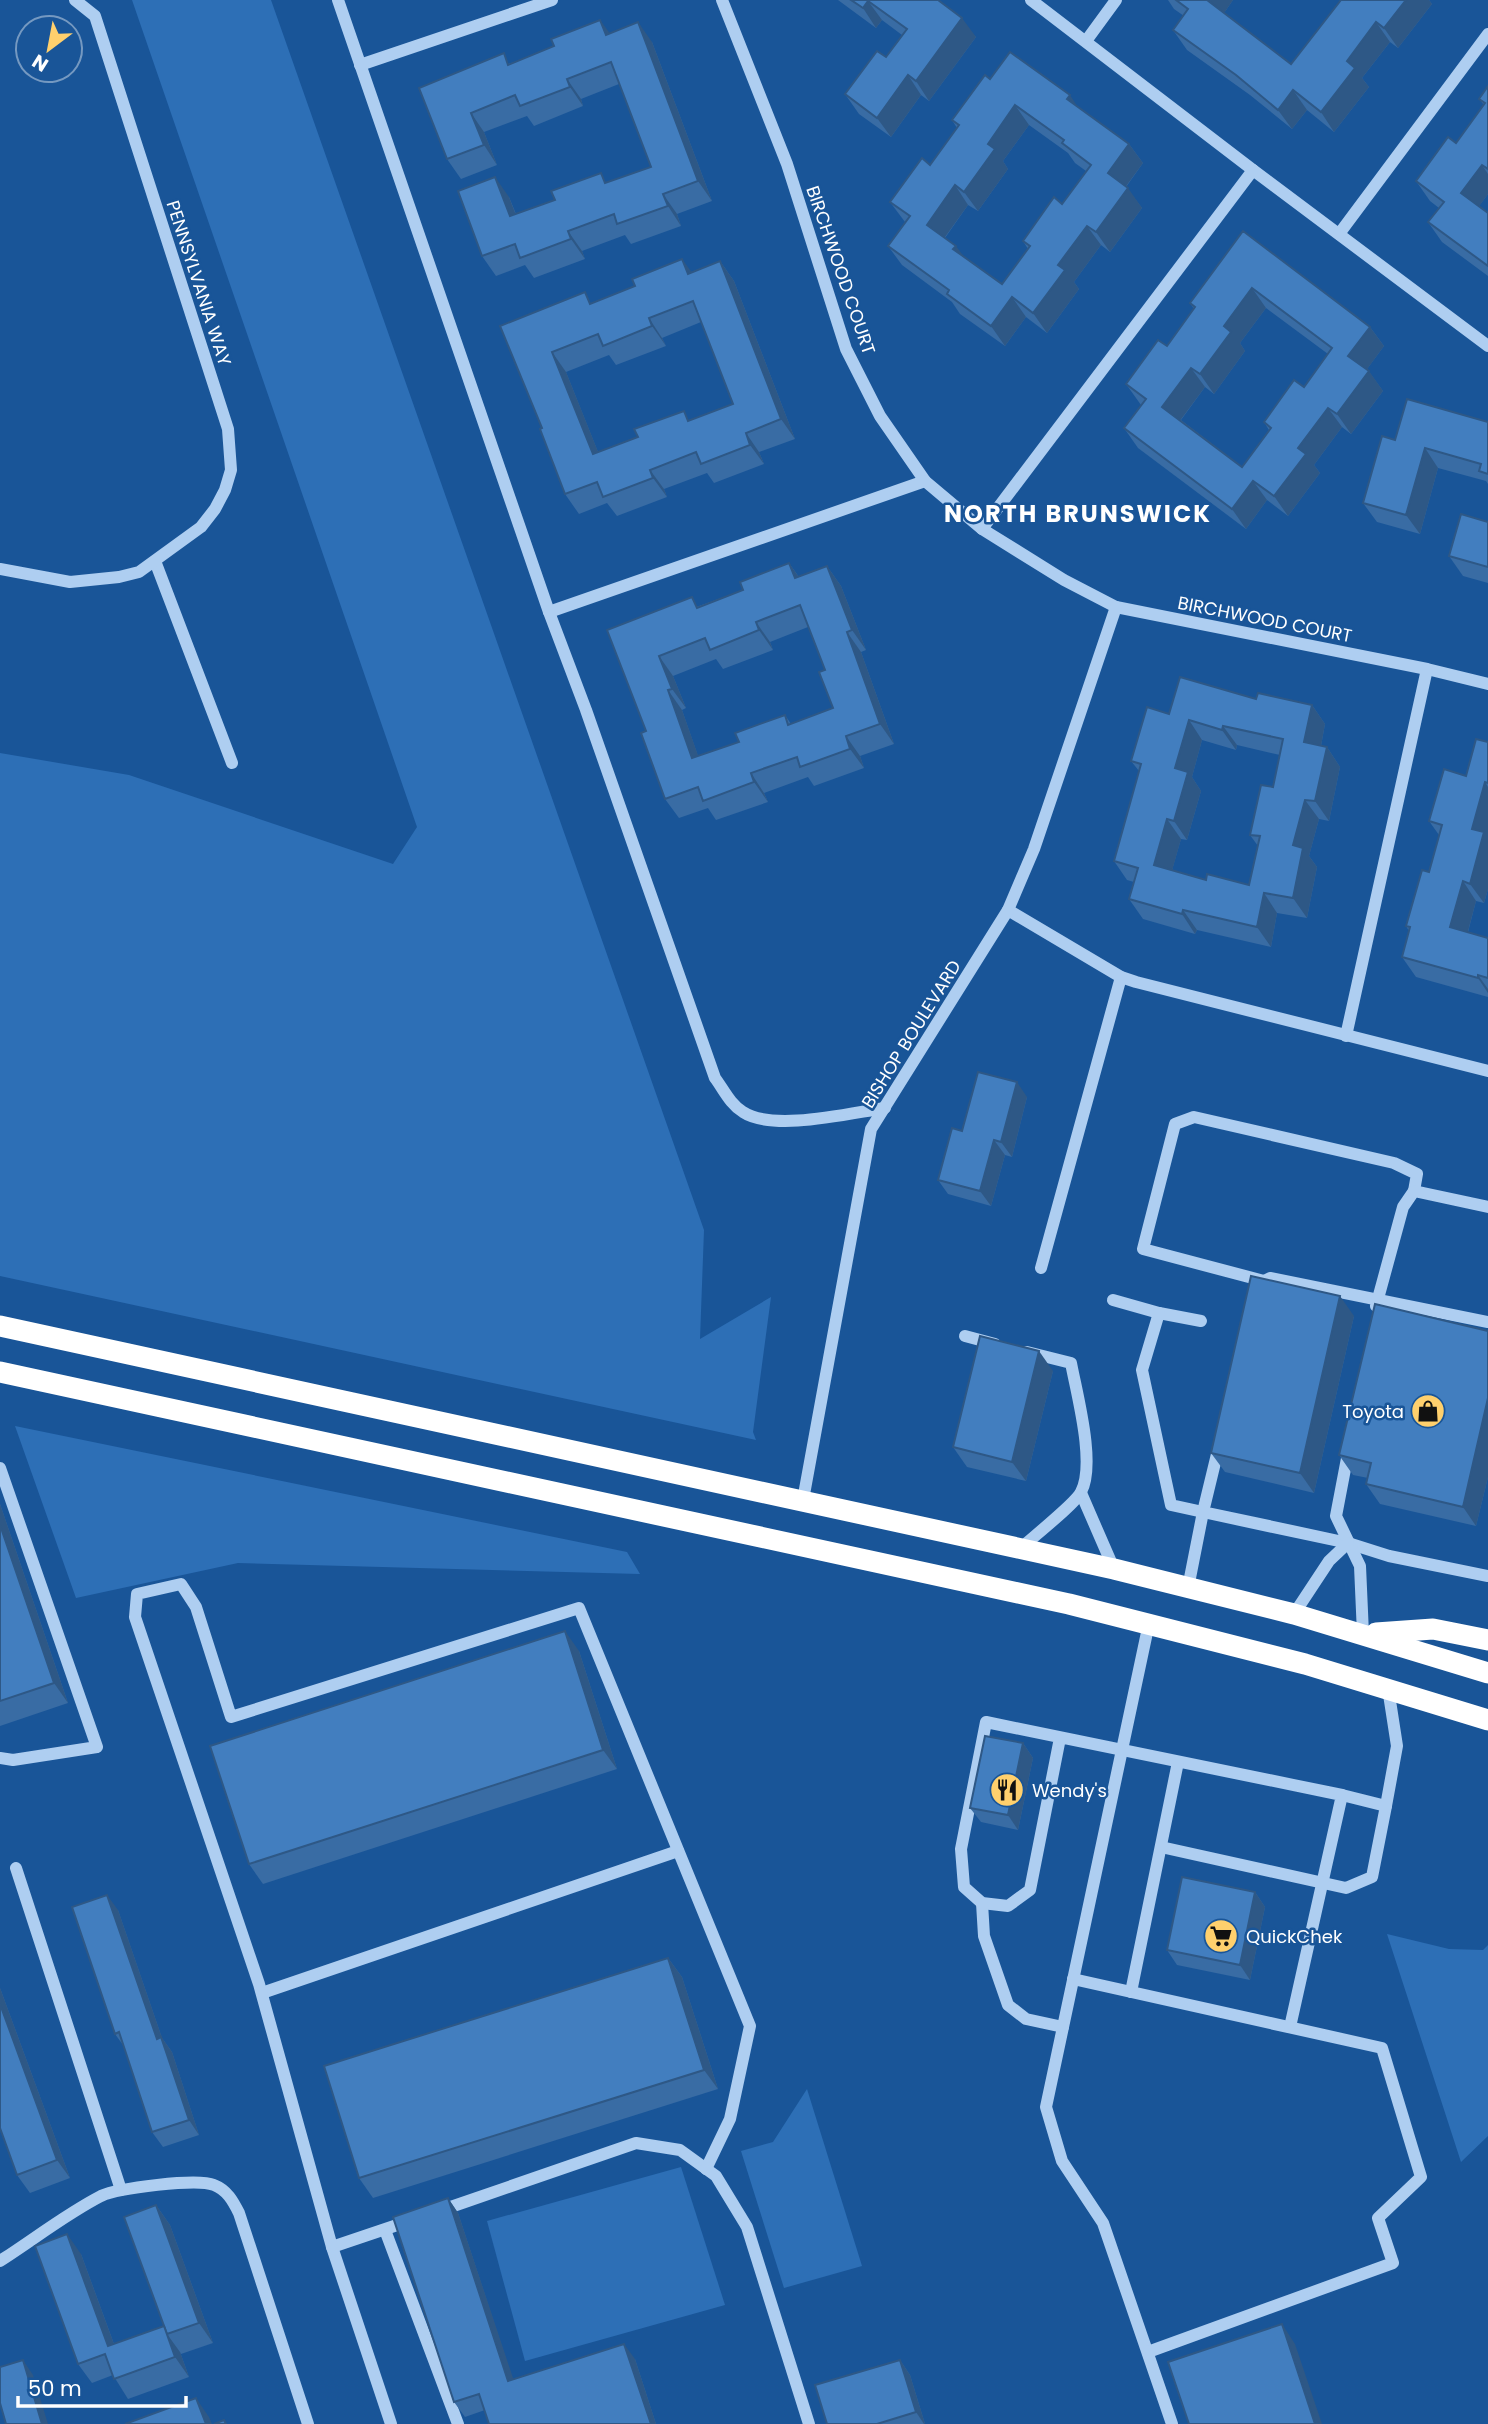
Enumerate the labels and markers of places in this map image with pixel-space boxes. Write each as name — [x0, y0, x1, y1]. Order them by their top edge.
shop icon: Toyota — [1409, 1392, 1447, 1430]
place label: Toyota — [1342, 1399, 1404, 1424]
restaurant icon: Wendy's — [988, 1771, 1026, 1809]
place label: Wendy's — [1032, 1778, 1107, 1803]
supermarket icon: QuickChek — [1202, 1917, 1240, 1955]
place label: QuickChek — [1246, 1924, 1343, 1949]

